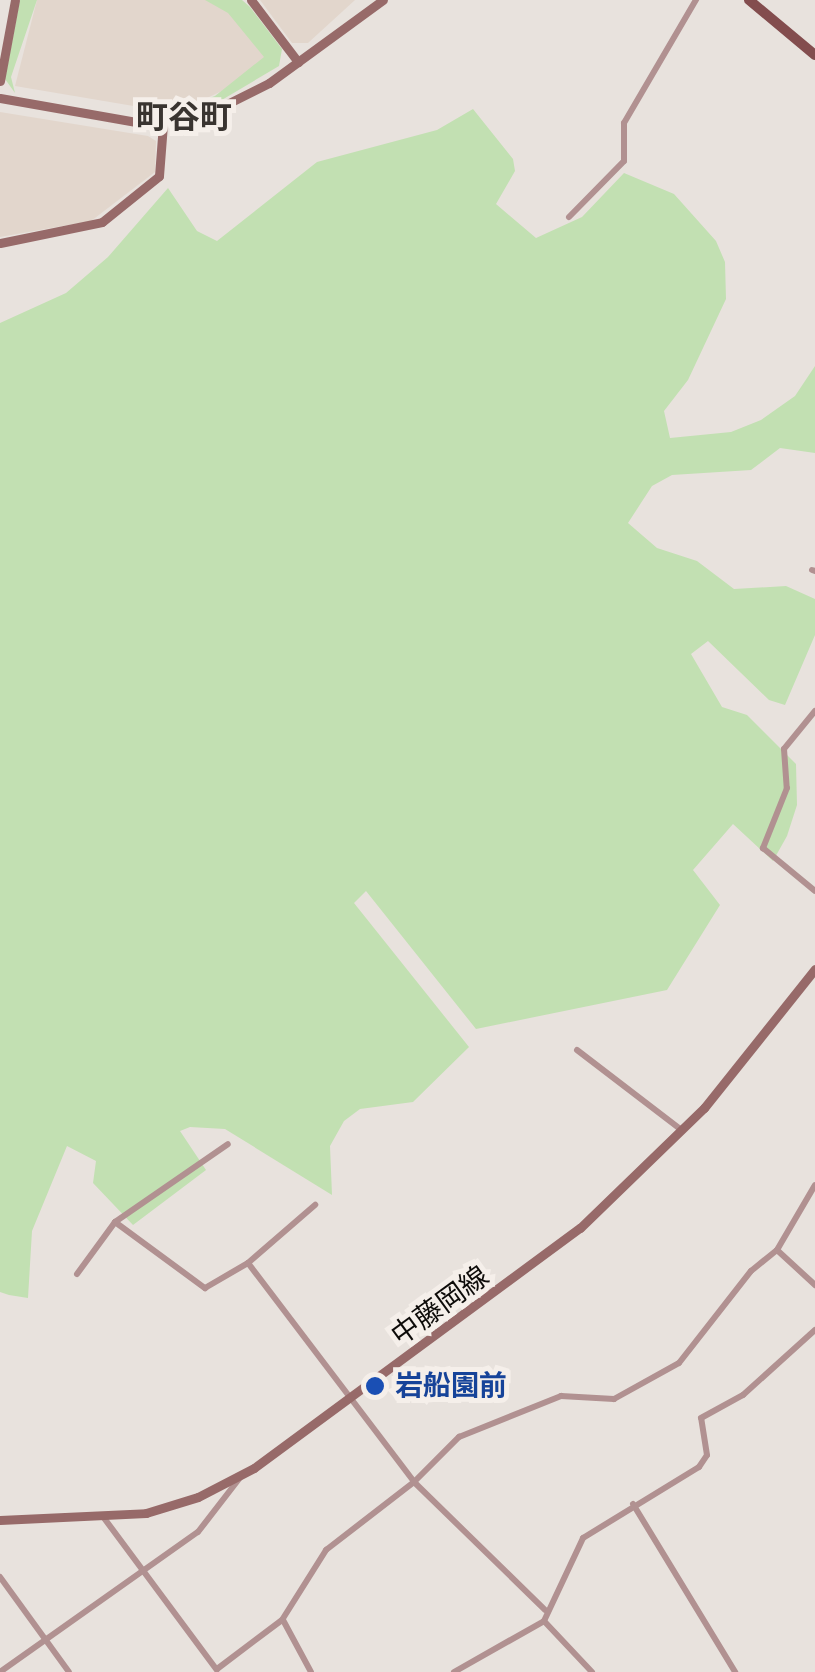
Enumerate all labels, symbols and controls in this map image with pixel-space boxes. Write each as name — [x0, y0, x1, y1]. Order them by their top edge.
district label: 町谷町 — [136, 98, 232, 136]
street label: 中藤岡線 — [385, 1259, 495, 1353]
place label: 岩船園前 — [395, 1369, 507, 1403]
marker: 岩船園前 — [364, 1375, 386, 1397]

